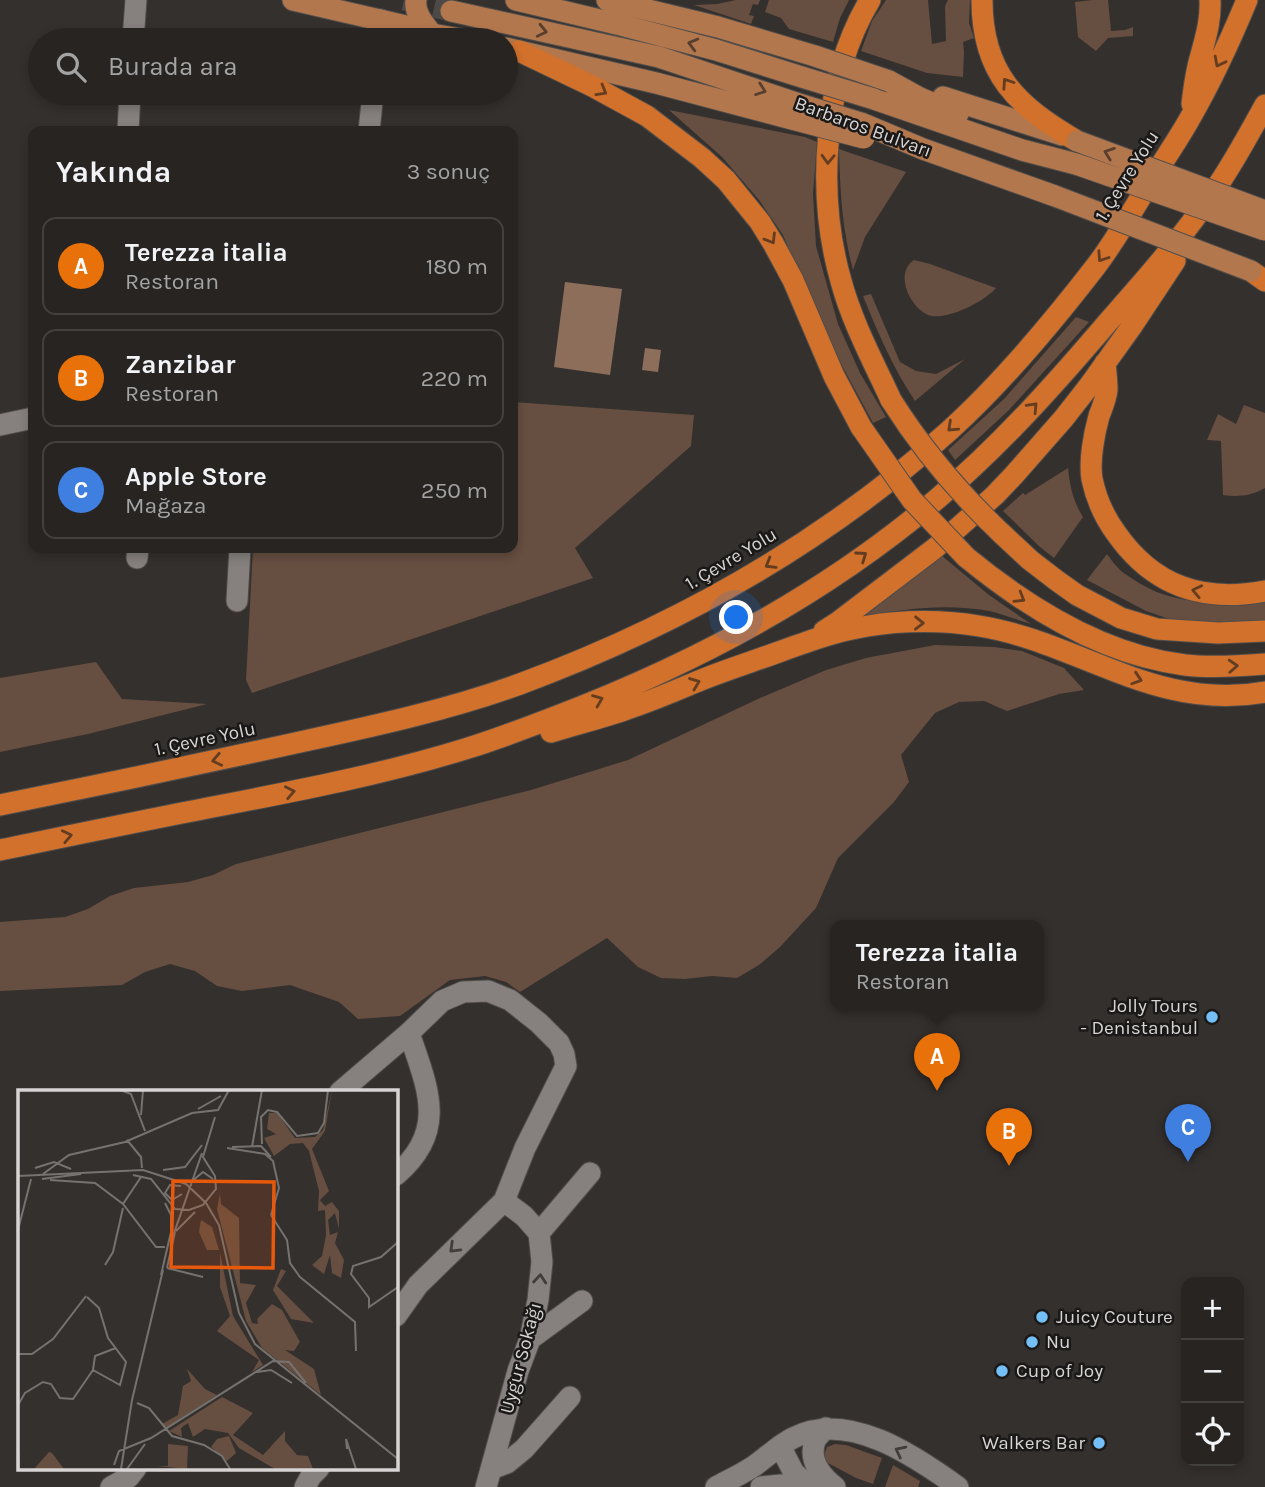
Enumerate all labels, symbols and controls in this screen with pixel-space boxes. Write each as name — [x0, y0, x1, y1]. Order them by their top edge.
one-way arrow — [536, 22, 548, 37]
search box — [28, 28, 518, 105]
one-way arrow — [687, 38, 699, 52]
icon: search — [52, 48, 90, 86]
text: Burada ara — [108, 51, 238, 82]
one-way arrow — [1214, 55, 1228, 67]
one-way arrow — [1002, 78, 1015, 91]
one-way arrow — [755, 82, 767, 96]
one-way arrow — [595, 83, 608, 96]
street label: Barbaros Bulvarı — [792, 92, 934, 162]
street label: 1. Çevre Yolu — [1090, 127, 1164, 225]
one-way arrow — [1104, 147, 1116, 161]
one-way arrow — [820, 153, 835, 164]
text: Yakında — [56, 154, 171, 190]
text: 3 sonuç — [407, 158, 490, 185]
one-way arrow — [762, 232, 775, 245]
text: Terezza italia — [125, 237, 288, 268]
one-way arrow — [1098, 249, 1110, 262]
text: A — [74, 253, 88, 280]
text: 180 m — [426, 253, 488, 280]
text: Restoran — [125, 268, 219, 295]
text: Zanzibar — [125, 349, 236, 380]
text: B — [74, 365, 88, 392]
text: 220 m — [421, 365, 488, 392]
text: Restoran — [125, 380, 219, 407]
one-way arrow — [1024, 402, 1037, 415]
one-way arrow — [947, 419, 960, 431]
text: Apple Store — [125, 461, 267, 492]
text: C — [74, 477, 88, 504]
text: 250 m — [421, 477, 488, 504]
text: Mağaza — [125, 492, 206, 519]
street label: 1. Çevre Yolu — [681, 523, 781, 595]
one-way arrow — [854, 552, 867, 564]
one-way arrow — [765, 555, 778, 568]
one-way arrow — [1192, 584, 1204, 599]
one-way arrow — [1013, 589, 1026, 602]
your location — [719, 600, 753, 634]
one-way arrow — [914, 615, 925, 630]
one-way arrow — [1228, 658, 1239, 673]
one-way arrow — [1131, 671, 1143, 686]
one-way arrow — [688, 677, 700, 691]
one-way arrow — [591, 694, 603, 708]
street label: 1. Çevre Yolu — [152, 718, 258, 760]
one-way arrow — [211, 752, 223, 767]
one-way arrow — [284, 785, 296, 800]
one-way arrow — [61, 830, 73, 845]
popup — [830, 920, 1044, 1011]
text: Terezza italia — [856, 937, 1018, 968]
text: Restoran — [856, 968, 950, 995]
place label: Jolly Tours - Denistanbul — [1080, 995, 1198, 1039]
marker: Jolly Tours - Denistanbul — [1204, 1009, 1220, 1025]
pin: A — [914, 1033, 960, 1091]
inset map — [18, 1090, 397, 1470]
pin: C — [1165, 1104, 1211, 1162]
pin: B — [986, 1108, 1032, 1166]
one-way arrow — [450, 1240, 463, 1253]
one-way arrow — [532, 1274, 547, 1285]
map controls — [1181, 1277, 1244, 1466]
button: + — [1181, 1277, 1244, 1340]
street label: Uygur Sokağı — [496, 1300, 546, 1416]
place label: Juicy Couture — [1056, 1306, 1173, 1328]
marker: Juicy Couture — [1034, 1309, 1050, 1325]
place label: Nu — [1046, 1331, 1071, 1353]
marker: Nu — [1024, 1334, 1040, 1350]
button: − — [1181, 1340, 1244, 1403]
place label: Cup of Joy — [1016, 1360, 1103, 1382]
marker: Cup of Joy — [994, 1363, 1010, 1379]
button: locate — [1181, 1403, 1244, 1466]
place label: Walkers Bar — [982, 1432, 1085, 1454]
marker: Walkers Bar — [1091, 1435, 1107, 1451]
one-way arrow — [895, 1446, 908, 1460]

